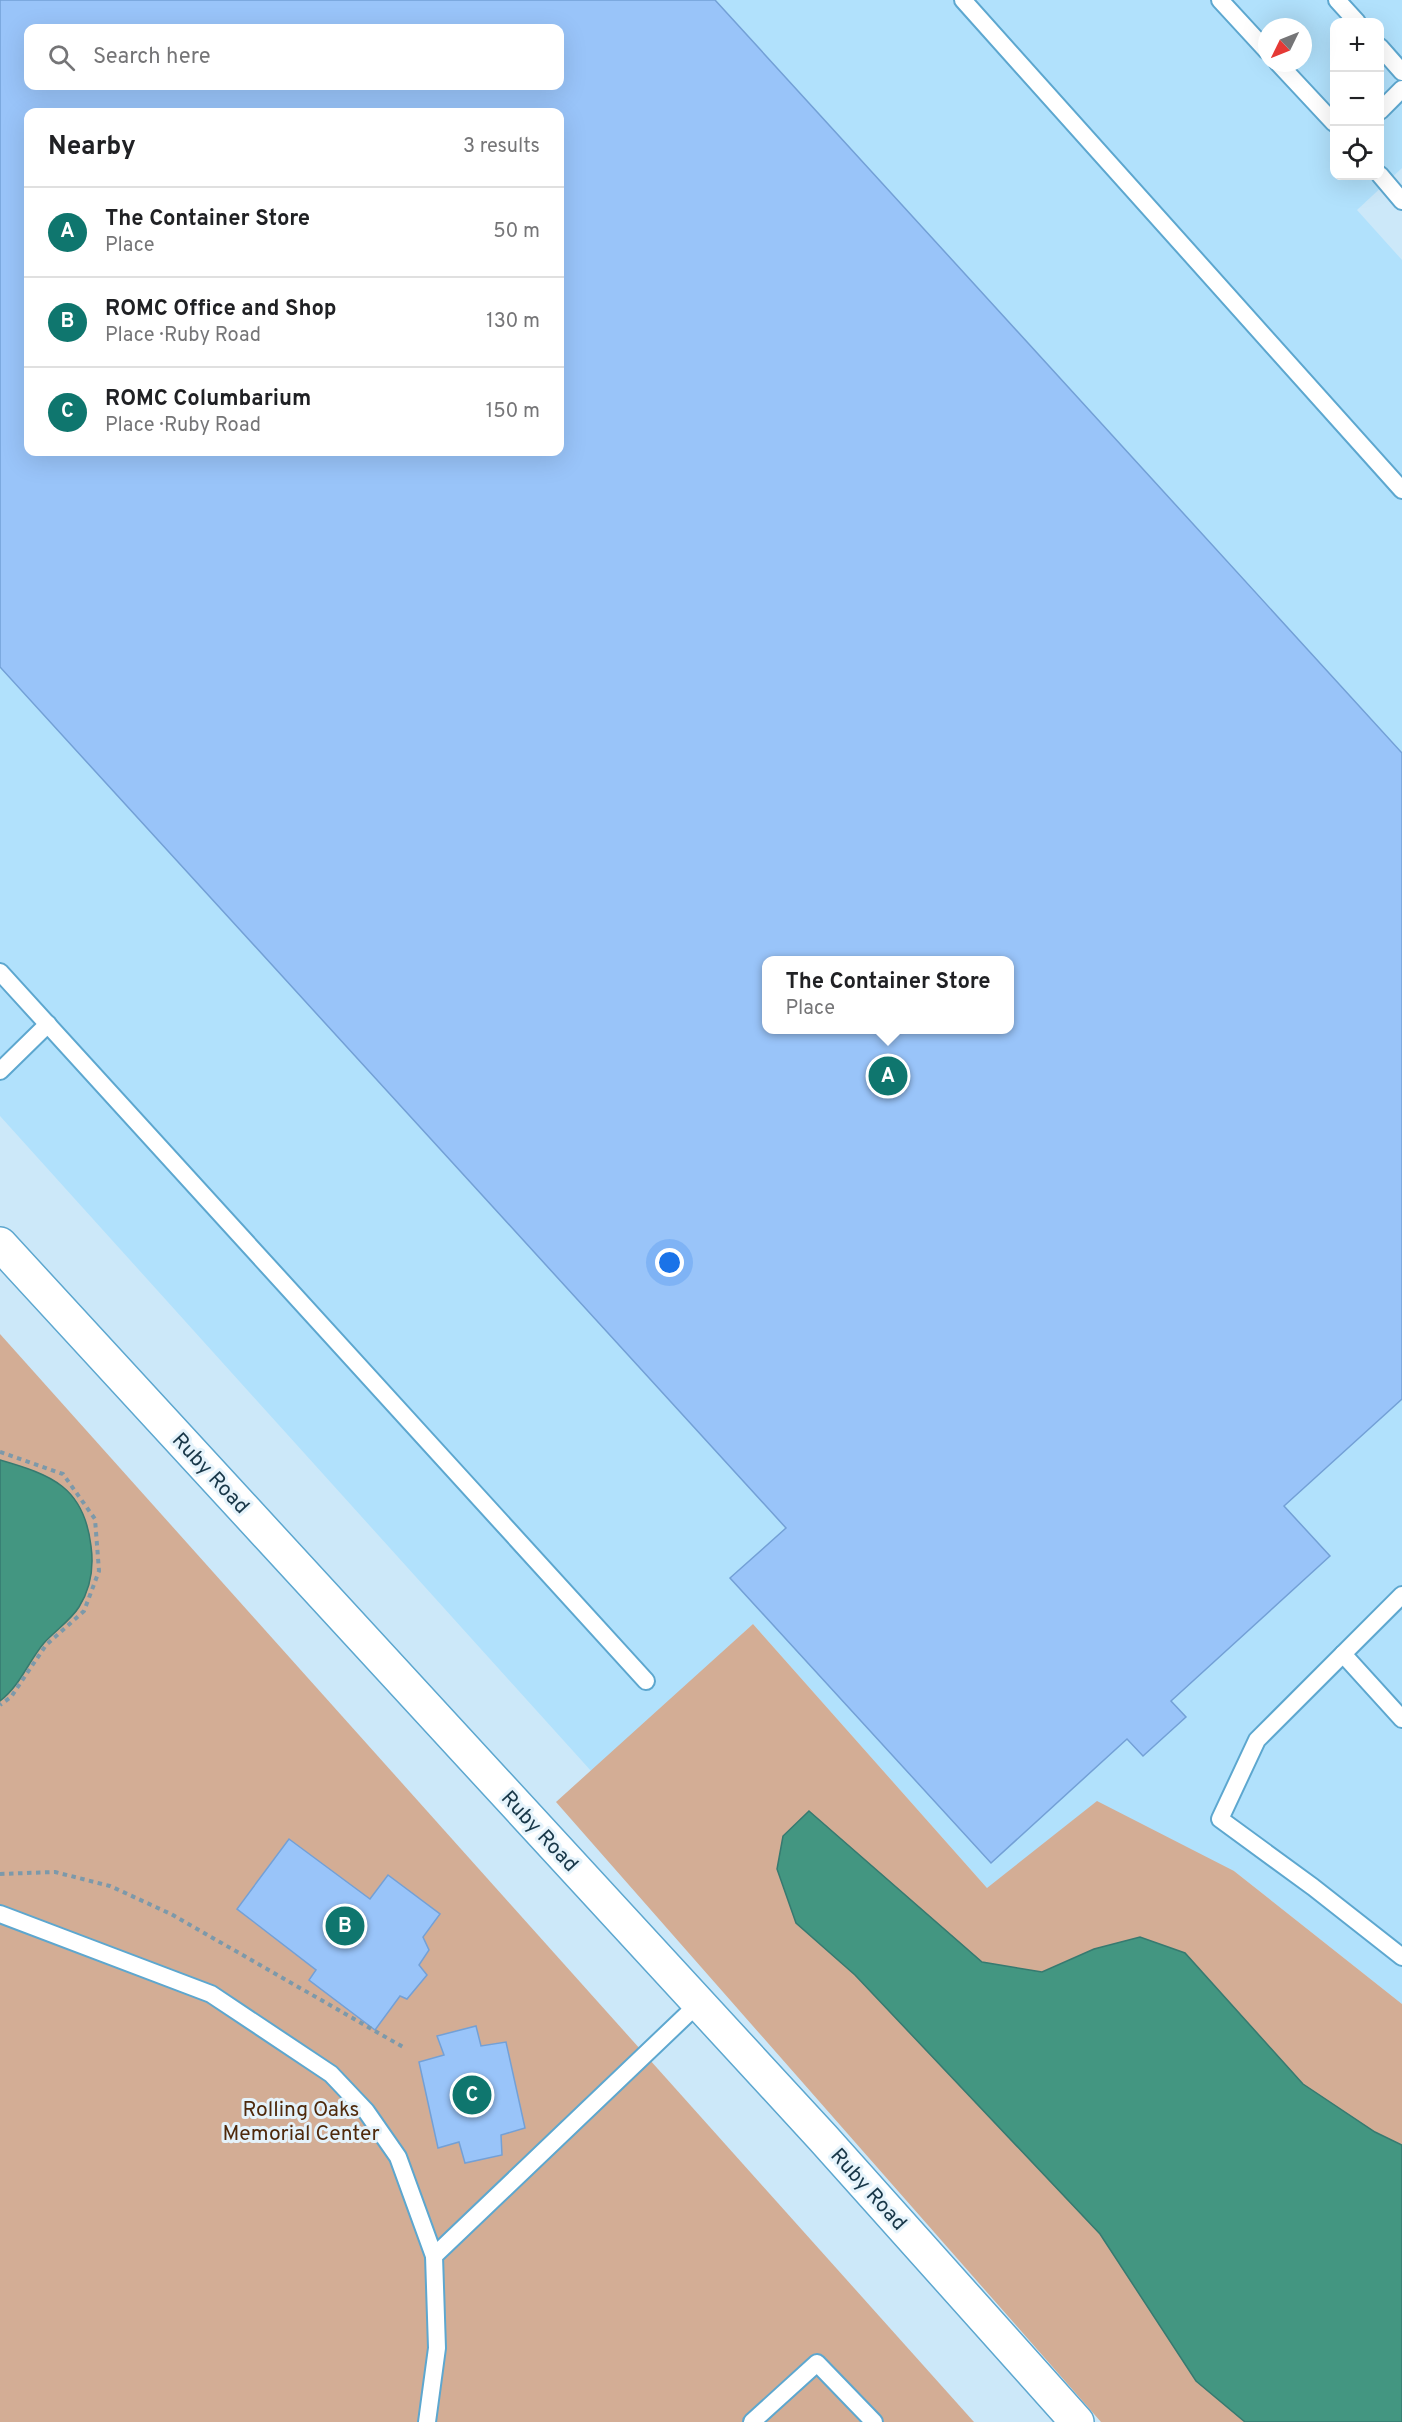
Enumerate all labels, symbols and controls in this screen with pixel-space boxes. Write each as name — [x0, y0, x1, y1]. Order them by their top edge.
north arrow — [1258, 18, 1312, 72]
map controls — [1330, 18, 1384, 180]
button: + — [1330, 18, 1384, 72]
search box — [24, 24, 564, 90]
icon: search — [45, 41, 78, 74]
text: Search here — [93, 44, 211, 71]
button: − — [1330, 72, 1384, 126]
button: locate — [1330, 126, 1384, 180]
text: Nearby — [48, 131, 136, 164]
text: 3 results — [463, 134, 540, 160]
text: The Container Store — [105, 206, 310, 233]
text: A — [60, 219, 75, 245]
text: 50 m — [493, 219, 540, 245]
text: Place — [105, 233, 155, 259]
text: ROMC Office and Shop — [105, 296, 337, 323]
text: B — [61, 309, 74, 335]
text: 130 m — [486, 309, 540, 335]
text: Place · Ruby Road — [105, 323, 261, 349]
text: ROMC Columbarium — [105, 386, 311, 413]
text: C — [61, 399, 74, 425]
text: 150 m — [486, 399, 540, 425]
text: Place · Ruby Road — [105, 413, 261, 439]
popup — [762, 956, 1014, 1034]
text: The Container Store — [785, 969, 991, 996]
text: Place — [785, 996, 835, 1022]
pin: A — [868, 1054, 908, 1098]
your location — [655, 1248, 684, 1277]
street label: Ruby Road — [165, 1428, 255, 1520]
street label: Ruby Road — [494, 1786, 584, 1878]
pin: B — [326, 1904, 364, 1948]
pin: C — [452, 2072, 492, 2118]
park label: Rolling Oaks Memorial Center — [222, 2097, 380, 2148]
street label: Ruby Road — [824, 2143, 912, 2237]

